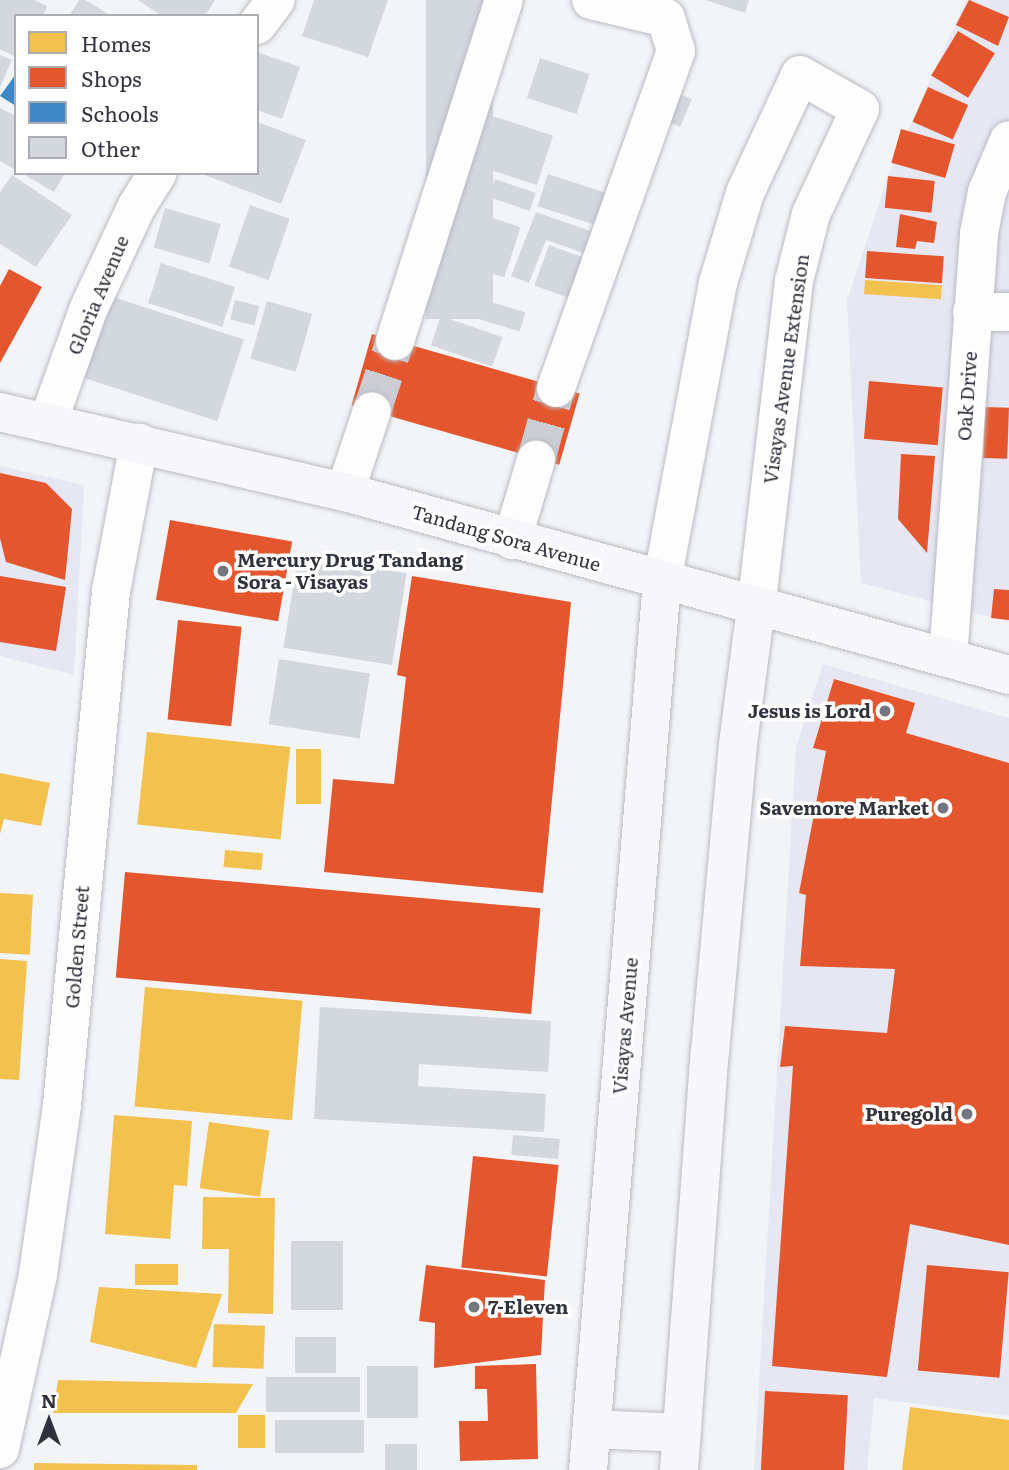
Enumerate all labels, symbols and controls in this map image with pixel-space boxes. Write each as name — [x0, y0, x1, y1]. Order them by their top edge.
legend — [14, 14, 259, 175]
text: Homes — [81, 27, 151, 58]
text: Shops — [81, 62, 142, 93]
text: Schools — [81, 97, 159, 128]
text: Other — [81, 132, 140, 163]
street label: Gloria Avenue — [63, 232, 133, 358]
street label: Visayas Avenue Extension — [759, 252, 813, 486]
street label: Oak Drive — [952, 350, 982, 442]
street label: Tandang Sora Avenue — [409, 500, 603, 576]
place label: Mercury Drug Tandang Sora - Visayas — [237, 549, 463, 593]
marker: Mercury Drug Tandang Sora - Visayas — [215, 563, 231, 579]
place label: Jesus is Lord — [748, 700, 871, 722]
marker: Jesus is Lord — [877, 703, 893, 719]
place label: Savemore Market — [760, 797, 929, 819]
marker: Savemore Market — [935, 800, 951, 816]
street label: Golden Street — [60, 885, 94, 1009]
street label: Visayas Avenue — [608, 956, 642, 1096]
place label: Puregold — [865, 1103, 953, 1125]
marker: Puregold — [959, 1106, 975, 1122]
place label: 7-Eleven — [488, 1296, 569, 1318]
marker: 7-Eleven — [466, 1299, 482, 1315]
north arrow — [14, 1386, 84, 1456]
text: N — [41, 1386, 57, 1414]

